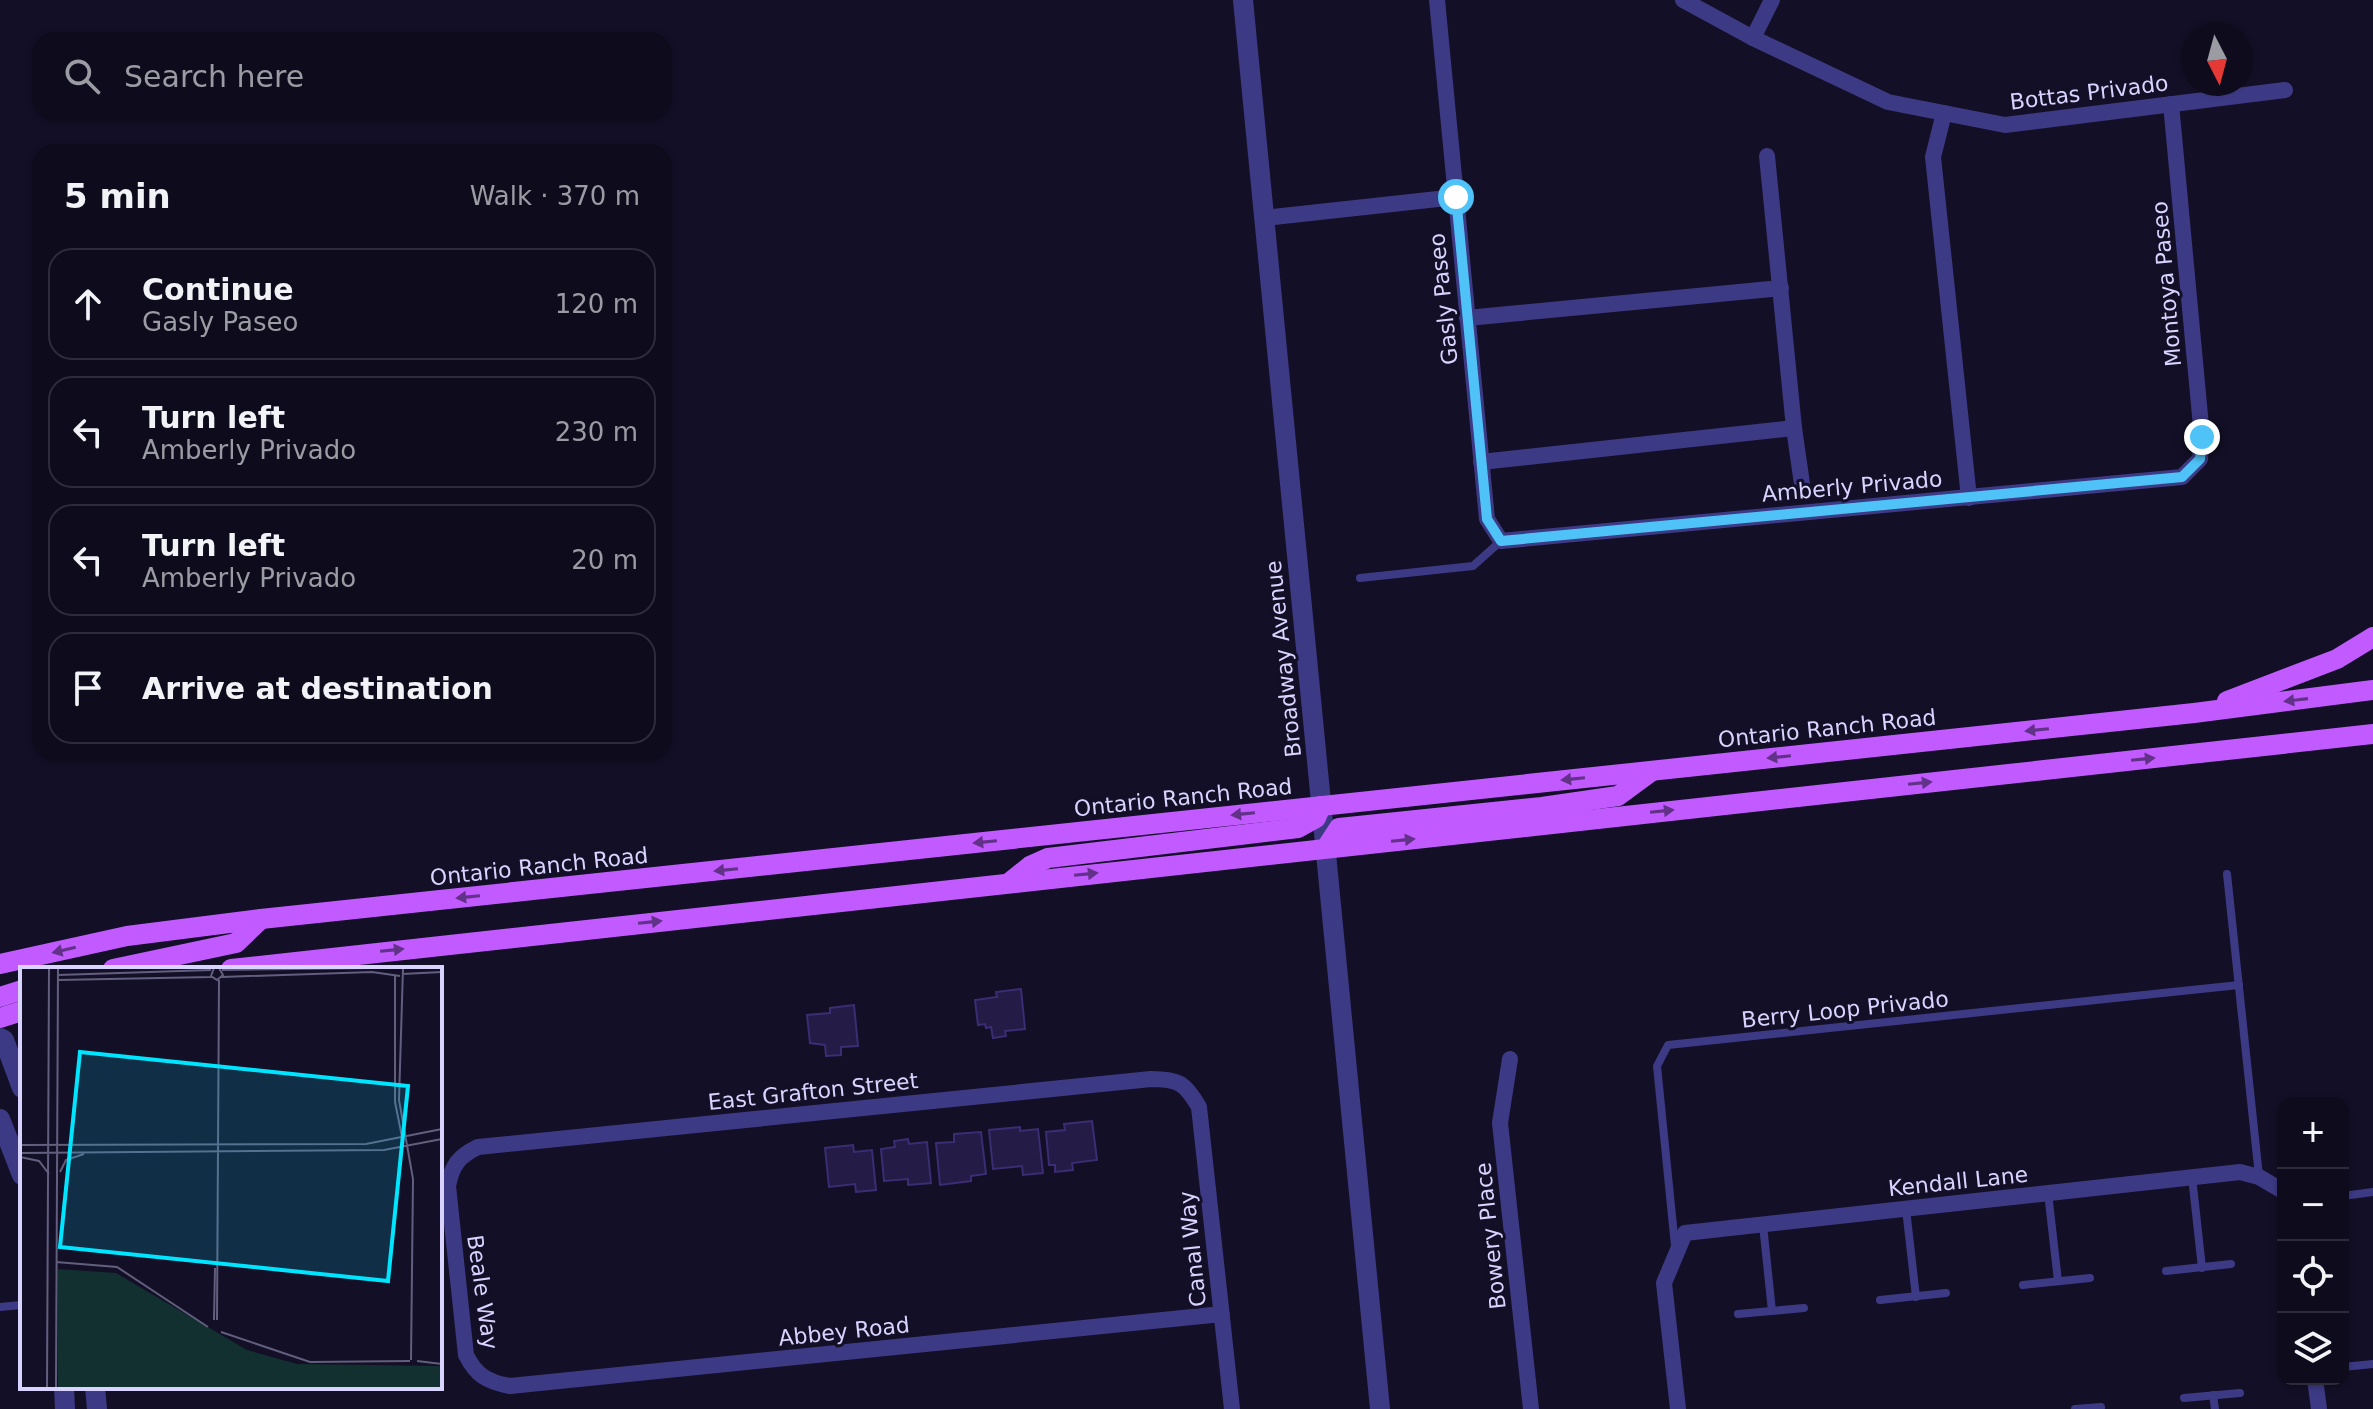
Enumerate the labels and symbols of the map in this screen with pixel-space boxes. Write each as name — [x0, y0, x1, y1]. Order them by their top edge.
north arrow — [2181, 24, 2253, 96]
street label: Bottas Privado — [2008, 70, 2170, 115]
route start — [1438, 179, 1474, 215]
street label: Montoya Paseo — [2147, 200, 2186, 368]
street label: Gasly Paseo — [1424, 232, 1463, 366]
route end — [2184, 419, 2220, 455]
street label: Amberly Privado — [1761, 466, 1943, 507]
street label: Broadway Avenue — [1261, 559, 1306, 759]
one-way arrow — [2283, 694, 2308, 707]
street label: Ontario Ranch Road — [1717, 705, 1937, 752]
one-way arrow — [2024, 723, 2049, 736]
one-way arrow — [1766, 751, 1791, 764]
one-way arrow — [2131, 753, 2156, 766]
one-way arrow — [1560, 773, 1585, 786]
street label: Ontario Ranch Road — [1073, 774, 1293, 821]
one-way arrow — [1908, 777, 1933, 790]
one-way arrow — [1649, 805, 1674, 818]
one-way arrow — [1230, 808, 1255, 821]
one-way arrow — [1391, 833, 1416, 846]
one-way arrow — [972, 836, 997, 849]
street label: Ontario Ranch Road — [429, 843, 649, 890]
one-way arrow — [713, 863, 738, 876]
one-way arrow — [1074, 867, 1099, 880]
one-way arrow — [455, 891, 480, 904]
one-way arrow — [638, 915, 663, 928]
one-way arrow — [379, 943, 404, 956]
one-way arrow — [51, 945, 76, 957]
inset map — [20, 967, 442, 1389]
street label: Berry Loop Privado — [1740, 986, 1950, 1033]
street label: East Grafton Street — [707, 1068, 920, 1115]
street label: Bowery Place — [1470, 1161, 1511, 1311]
street label: Kendall Lane — [1887, 1162, 2029, 1201]
street label: Canal Way — [1174, 1190, 1211, 1308]
street label: Beale Way — [462, 1233, 503, 1351]
street label: Abbey Road — [777, 1312, 911, 1351]

